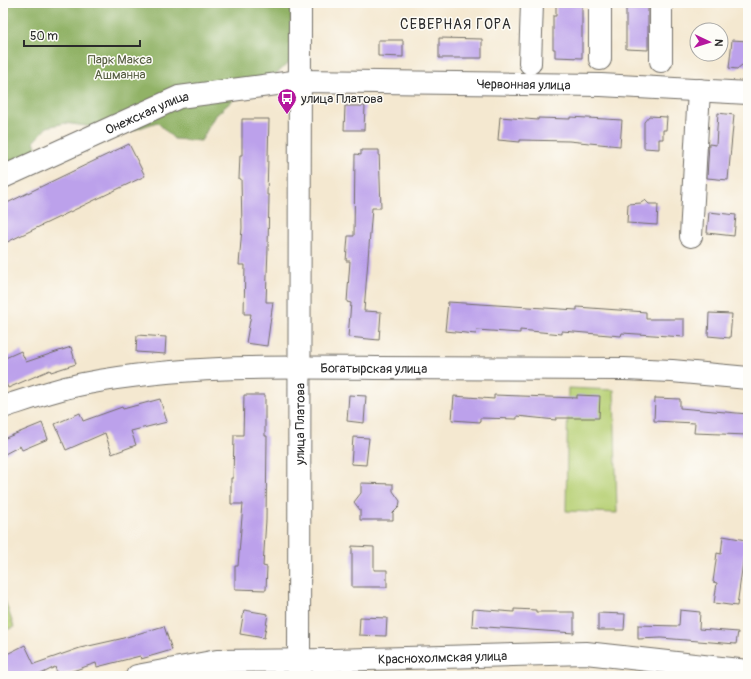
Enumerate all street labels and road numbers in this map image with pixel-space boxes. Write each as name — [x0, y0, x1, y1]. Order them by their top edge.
street label: Червонная улица — [476, 76, 571, 94]
street label: Онежская улица — [103, 89, 190, 138]
street label: Богатырская улица — [320, 360, 427, 377]
street label: улица Платова — [292, 383, 308, 466]
street label: Краснохолмская улица — [378, 648, 507, 668]

